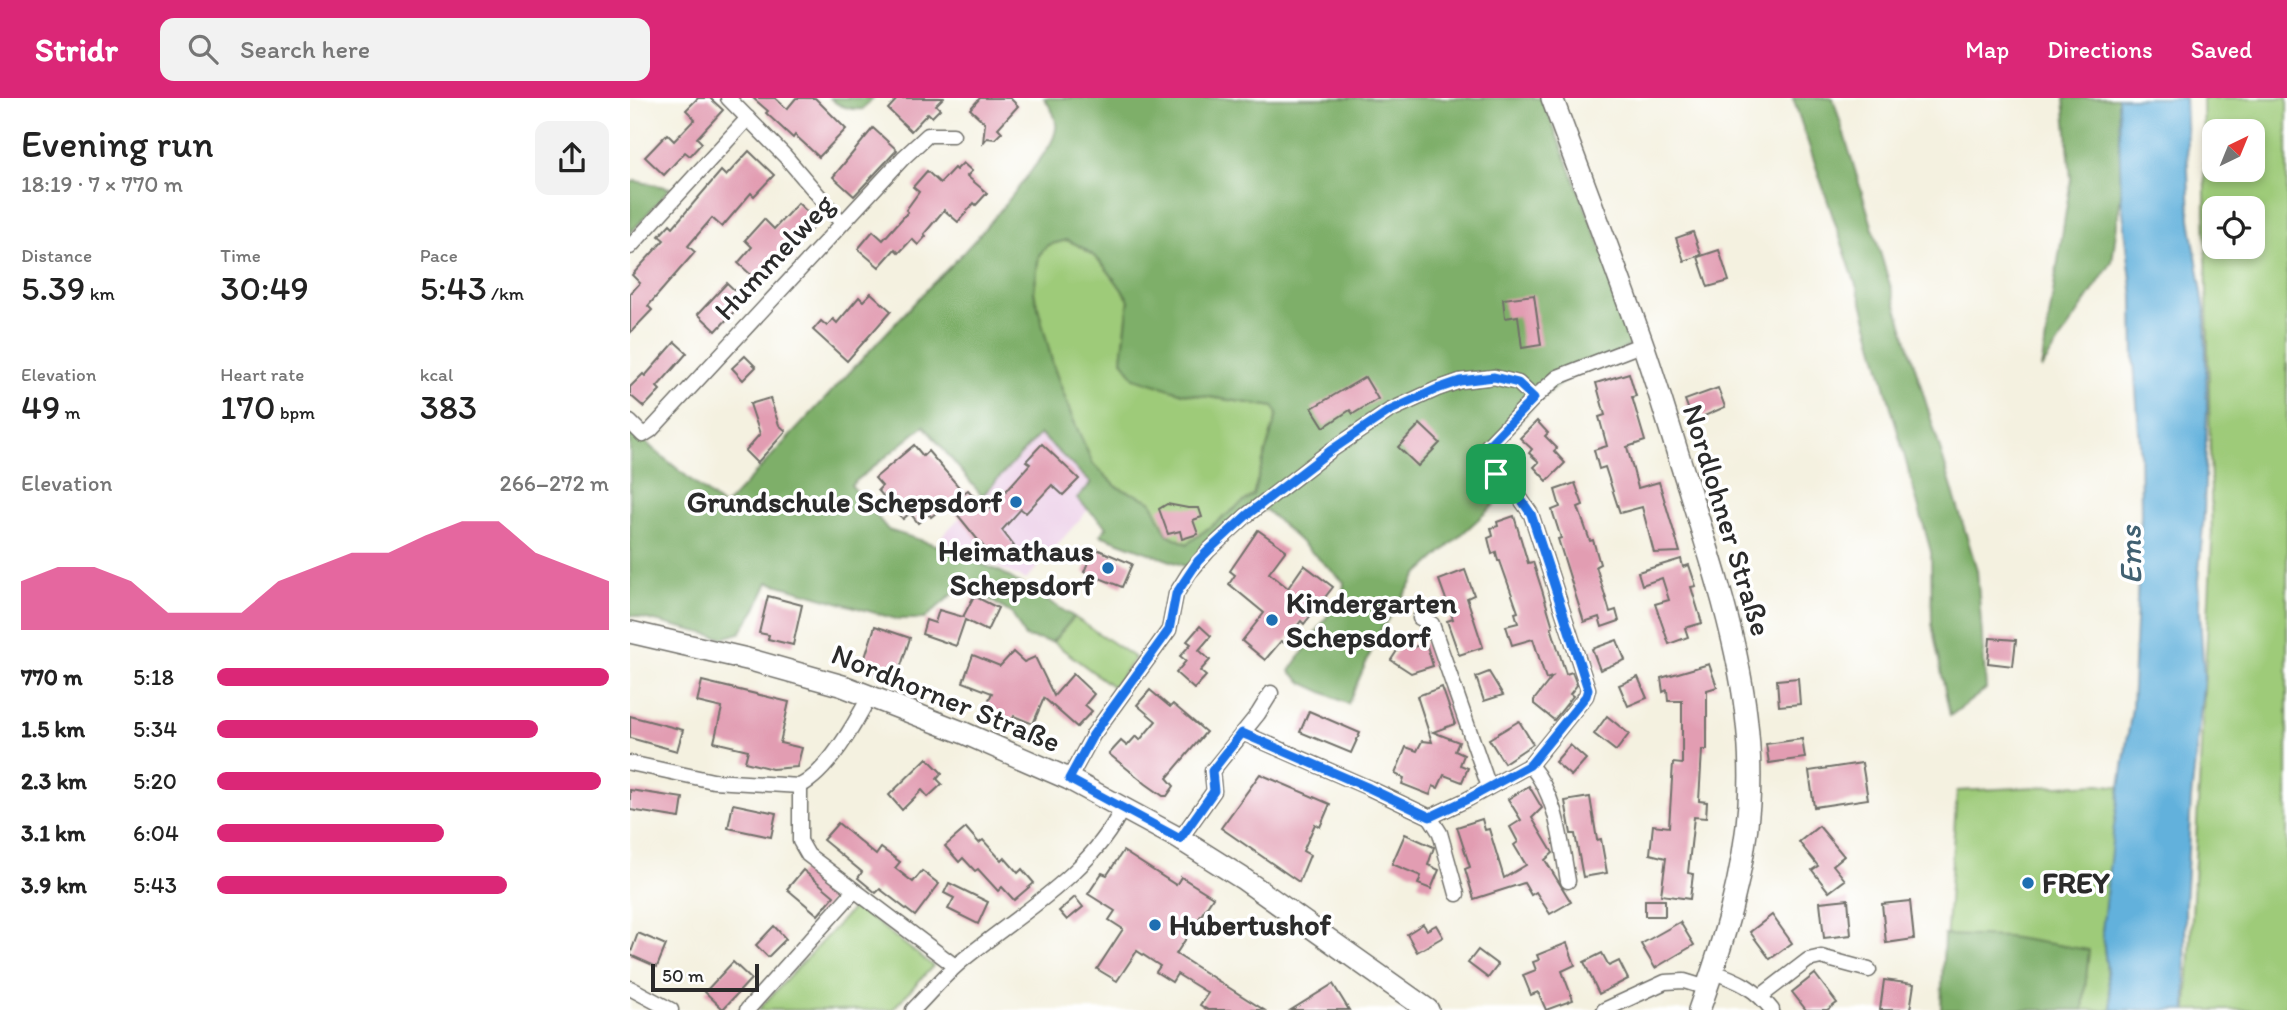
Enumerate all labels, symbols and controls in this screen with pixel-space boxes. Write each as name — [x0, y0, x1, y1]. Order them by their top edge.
search box — [160, 18, 650, 81]
text: Stridr — [35, 30, 118, 69]
icon: search — [184, 30, 222, 68]
text: Search here — [240, 33, 370, 65]
text: Map — [1965, 35, 2009, 64]
text: Directions — [2047, 35, 2153, 64]
text: Saved — [2191, 35, 2252, 64]
north arrow — [2202, 119, 2264, 182]
map controls — [2202, 119, 2265, 259]
text: Evening run — [21, 121, 214, 167]
button: share — [535, 121, 609, 195]
text: 18:19 · 7 × 770 m — [21, 170, 183, 198]
street label: Hummelweg — [706, 185, 842, 328]
button: locate — [2202, 196, 2265, 259]
text: Distance — [21, 244, 92, 267]
text: Time — [220, 244, 261, 267]
text: Pace — [420, 244, 458, 267]
text: 5.39 — [21, 267, 85, 309]
text: 30:49 — [220, 267, 309, 309]
text: 5:43 — [420, 267, 487, 309]
text: km — [85, 282, 115, 305]
text: /km — [487, 282, 524, 305]
text: Elevation — [21, 363, 97, 386]
text: Heart rate — [220, 363, 304, 386]
text: kcal — [420, 363, 453, 386]
text: 49 — [21, 386, 60, 428]
text: 170 — [220, 386, 276, 428]
text: 383 — [420, 386, 477, 428]
street label: Nordlohner Straße — [1675, 400, 1780, 640]
text: m — [60, 401, 81, 424]
text: bpm — [276, 401, 315, 424]
pin — [1466, 444, 1526, 504]
icon: arrive — [1477, 455, 1515, 493]
text: Elevation — [21, 469, 112, 497]
text: 266–272 m — [500, 469, 609, 497]
place label: Grundschule Schepsdorf — [687, 483, 1003, 520]
marker: Grundschule Schepsdorf — [1008, 494, 1024, 510]
water label: Ems — [2110, 524, 2150, 585]
place label: Heimathaus Schepsdorf — [938, 532, 1095, 603]
marker: Heimathaus Schepsdorf — [1100, 560, 1116, 576]
place label: Kindergarten Schepsdorf — [1286, 584, 1457, 655]
marker: Kindergarten Schepsdorf — [1264, 612, 1280, 628]
street label: Nordhorner Straße — [826, 635, 1066, 760]
text: 770 m — [21, 663, 83, 691]
text: 5:18 — [133, 663, 174, 691]
text: 1.5 km — [21, 715, 85, 743]
text: 5:34 — [133, 715, 177, 743]
text: 2.3 km — [21, 767, 87, 795]
text: 5:20 — [133, 767, 177, 795]
text: 3.1 km — [21, 819, 85, 847]
text: 6:04 — [133, 819, 179, 847]
place label: FREY — [2042, 864, 2111, 901]
text: 3.9 km — [21, 871, 87, 899]
text: 5:43 — [133, 871, 177, 899]
marker: FREY — [2020, 875, 2036, 891]
place label: Hubertushof — [1169, 906, 1332, 943]
marker: Hubertushof — [1147, 917, 1163, 933]
scale bar — [651, 961, 760, 993]
text: 50 m — [662, 964, 704, 987]

